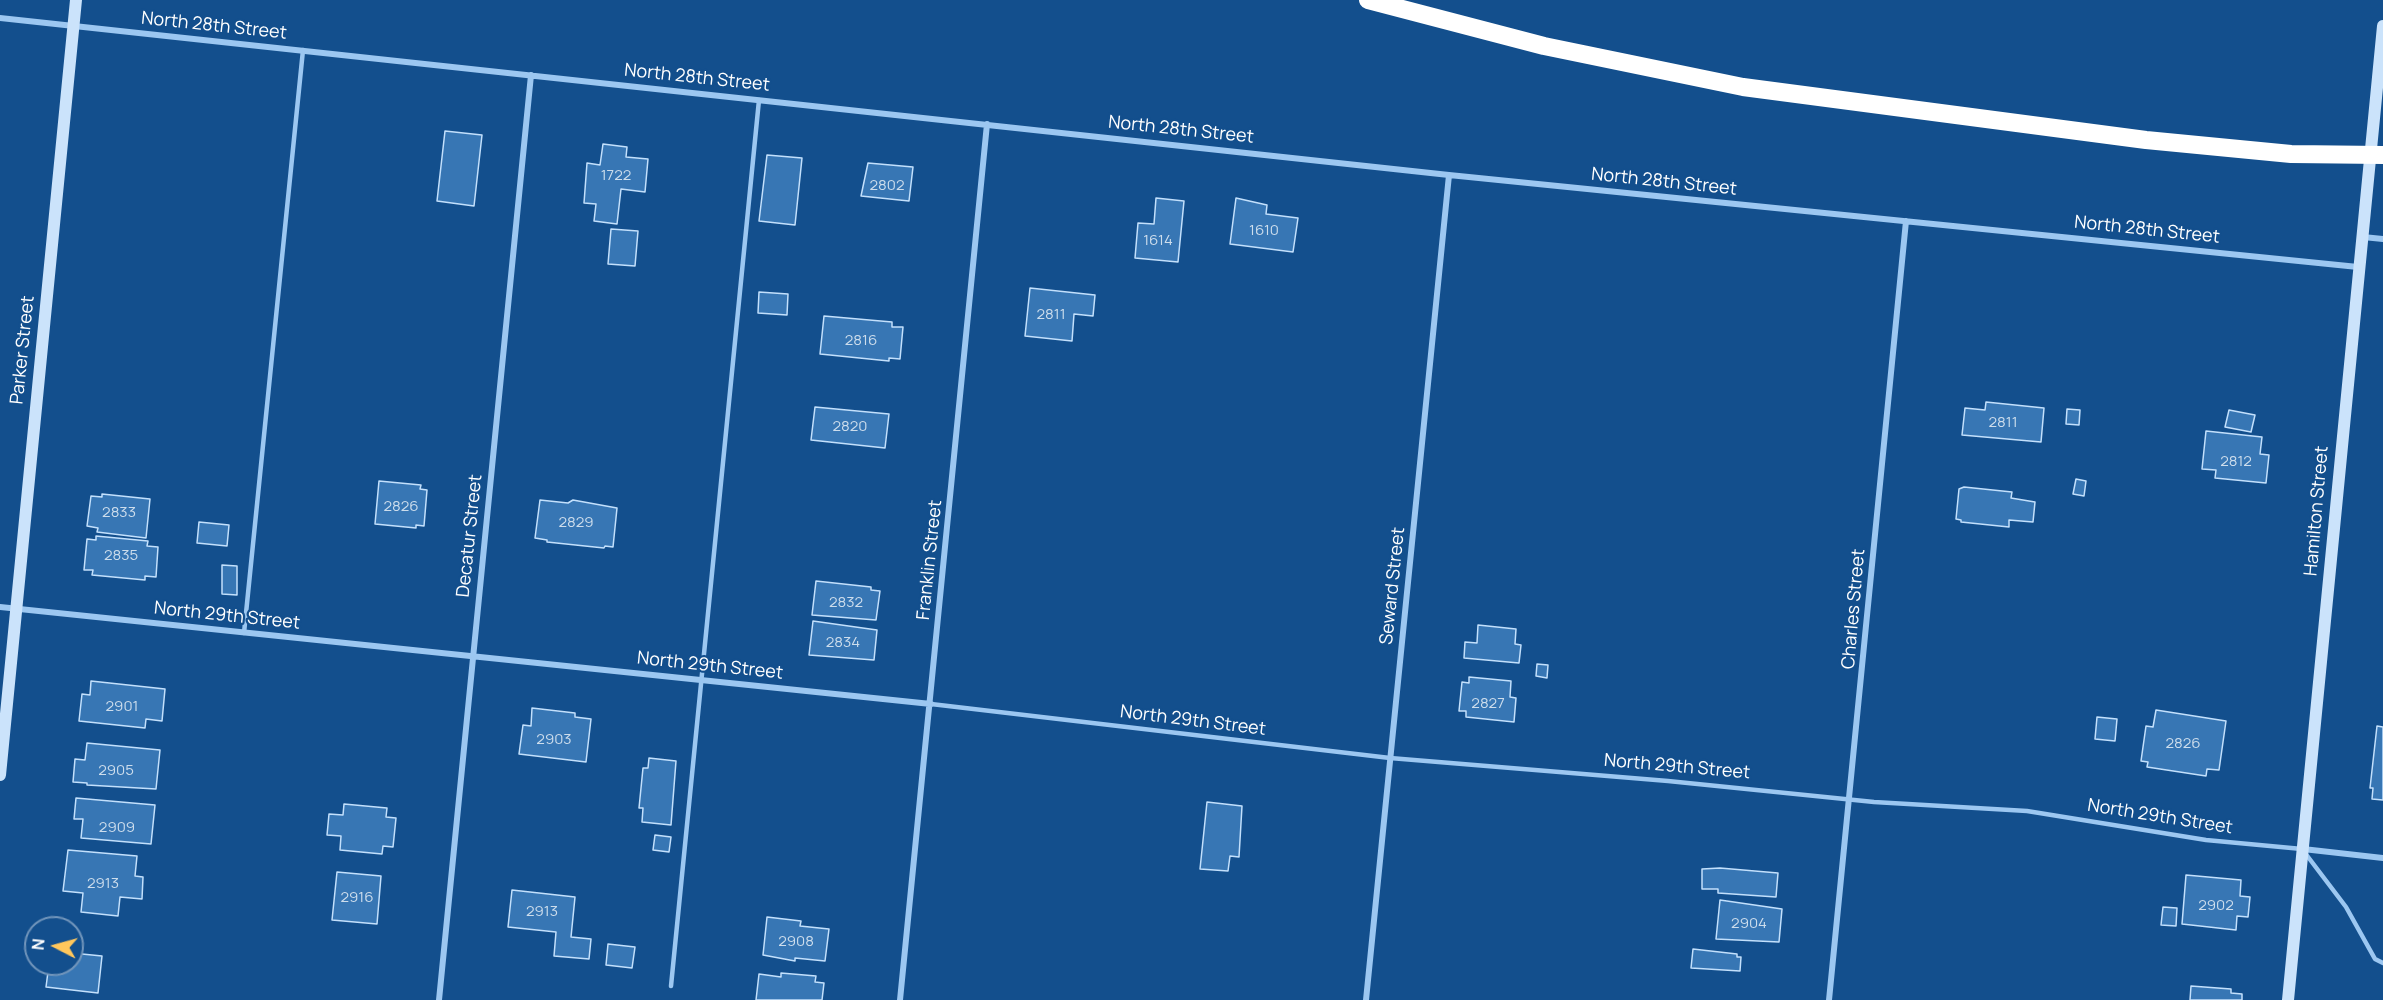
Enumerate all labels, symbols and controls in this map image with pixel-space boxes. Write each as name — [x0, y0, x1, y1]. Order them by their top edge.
street label: North 28th Street — [140, 8, 288, 44]
street label: North 28th Street — [623, 60, 771, 96]
street label: North 28th Street — [1107, 112, 1255, 148]
street label: North 28th Street — [1590, 164, 1738, 200]
house number: 1722 — [601, 167, 631, 185]
house number: 2802 — [870, 177, 904, 195]
street label: North 28th Street — [2073, 212, 2221, 248]
house number: 1610 — [1249, 222, 1279, 240]
house number: 1614 — [1143, 232, 1173, 250]
street label: Parker Street — [7, 295, 39, 405]
house number: 2811 — [1037, 306, 1065, 324]
house number: 2816 — [845, 332, 877, 350]
house number: 2811 — [1989, 414, 2017, 432]
house number: 2820 — [833, 418, 867, 436]
street label: Hamilton Street — [2301, 445, 2333, 577]
house number: 2812 — [2220, 453, 2252, 471]
street label: Decatur Street — [453, 474, 487, 598]
house number: 2826 — [383, 498, 419, 516]
street label: Franklin Street — [913, 499, 947, 621]
house number: 2833 — [102, 504, 136, 522]
house number: 2829 — [558, 514, 594, 532]
street label: Seward Street — [1376, 526, 1410, 646]
house number: 2835 — [104, 547, 138, 565]
street label: Charles Street — [1838, 548, 1870, 670]
house number: 2832 — [829, 594, 863, 612]
street label: North 29th Street — [153, 598, 301, 634]
house number: 2834 — [826, 634, 860, 652]
street label: North 29th Street — [636, 648, 784, 684]
house number: 2827 — [1471, 695, 1505, 713]
house number: 2901 — [106, 698, 138, 716]
street label: North 29th Street — [1119, 701, 1267, 741]
house number: 2903 — [536, 731, 572, 749]
house number: 2826 — [2165, 735, 2201, 753]
street label: North 29th Street — [1603, 750, 1751, 784]
house number: 2905 — [98, 762, 134, 780]
street label: North 29th Street — [2086, 795, 2234, 839]
house number: 2909 — [99, 819, 135, 837]
house number: 2913 — [87, 875, 119, 893]
house number: 2916 — [340, 889, 374, 907]
house number: 2902 — [2198, 897, 2234, 915]
house number: 2913 — [526, 903, 558, 921]
house number: 2904 — [1731, 915, 1767, 933]
north arrow — [24, 916, 84, 976]
house number: 2908 — [778, 933, 814, 951]
text: N — [27, 937, 50, 951]

